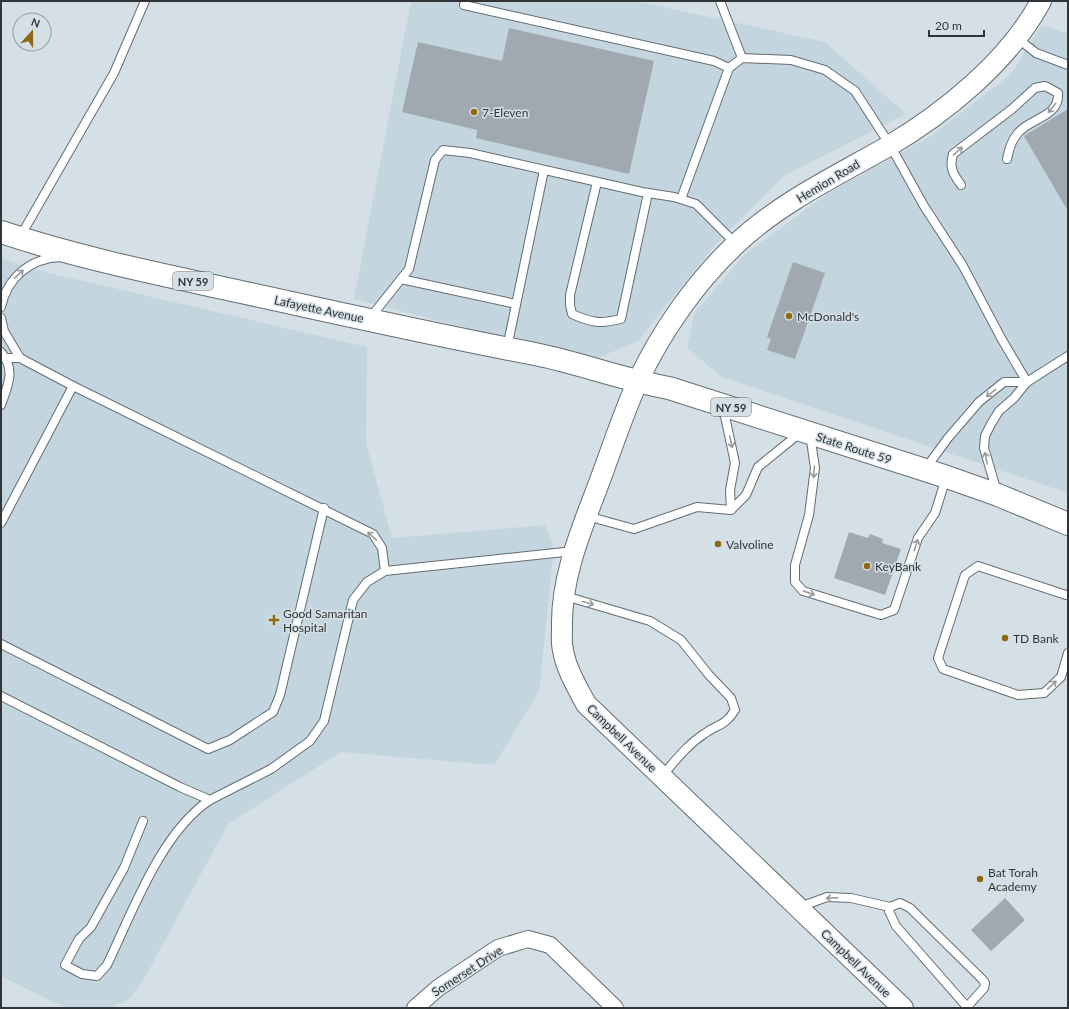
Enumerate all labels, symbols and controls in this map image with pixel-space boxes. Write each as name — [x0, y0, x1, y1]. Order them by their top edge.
north arrow — [12, 12, 52, 52]
scale bar — [929, 12, 984, 38]
text: N — [29, 15, 42, 30]
text: 20 m — [935, 18, 962, 33]
one-way arrow — [1048, 103, 1056, 114]
place label: 7-Eleven — [482, 105, 528, 120]
marker: 7-Eleven — [469, 107, 479, 117]
one-way arrow — [953, 147, 963, 156]
street label: Hemion Road — [794, 156, 862, 206]
one-way arrow — [14, 269, 24, 279]
road number: NY 59 — [173, 272, 213, 290]
street label: Lafayette Avenue — [273, 292, 365, 326]
place label: McDonald's — [797, 309, 859, 324]
marker: McDonald's — [784, 311, 794, 321]
one-way arrow — [986, 388, 997, 397]
road number: NY 59 — [711, 398, 751, 416]
street label: State Route 59 — [814, 429, 894, 467]
one-way arrow — [727, 435, 735, 448]
one-way arrow — [982, 452, 990, 465]
one-way arrow — [810, 465, 817, 478]
one-way arrow — [367, 531, 377, 540]
place label: Valvoline — [726, 537, 774, 552]
marker: Valvoline — [713, 539, 723, 549]
one-way arrow — [912, 539, 920, 551]
place label: KeyBank — [875, 559, 922, 574]
marker: KeyBank — [862, 561, 872, 571]
one-way arrow — [803, 589, 815, 597]
one-way arrow — [582, 599, 595, 607]
place label: Good Samaritan Hospital — [283, 606, 368, 635]
marker: Good Samaritan Hospital — [268, 614, 280, 626]
place label: TD Bank — [1013, 631, 1060, 646]
marker: TD Bank — [1000, 633, 1010, 643]
one-way arrow — [1047, 681, 1057, 690]
street label: Campbell Avenue — [584, 701, 660, 775]
place label: Bat Torah Academy — [988, 865, 1038, 894]
marker: Bat Torah Academy — [975, 874, 985, 884]
one-way arrow — [826, 894, 839, 902]
street label: Campbell Avenue — [818, 926, 894, 1000]
street label: Somerset Drive — [429, 943, 505, 999]

